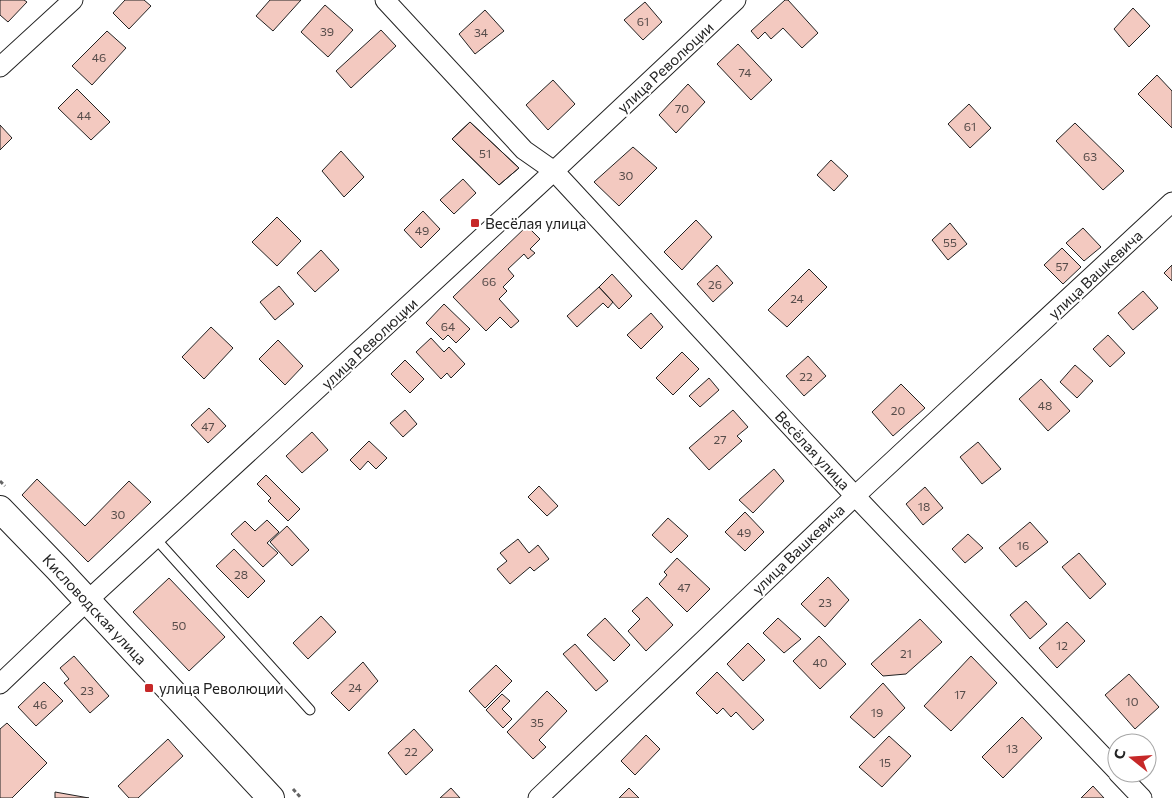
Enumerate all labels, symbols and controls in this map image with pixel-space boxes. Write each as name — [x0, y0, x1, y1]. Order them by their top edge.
house number: 61 — [637, 14, 649, 28]
street label: улица Революции — [613, 18, 717, 116]
house number: 39 — [320, 24, 334, 38]
house number: 34 — [474, 25, 488, 39]
house number: 46 — [92, 50, 106, 64]
house number: 74 — [739, 65, 751, 79]
house number: 70 — [675, 101, 689, 115]
house number: 44 — [77, 108, 91, 122]
house number: 61 — [964, 119, 976, 133]
house number: 51 — [479, 146, 491, 160]
house number: 63 — [1083, 149, 1097, 163]
house number: 30 — [619, 168, 634, 182]
place label: Весёлая улица — [485, 214, 586, 232]
marker: Весёлая улица — [469, 217, 481, 229]
house number: 49 — [415, 223, 429, 237]
street label: улица Вашкевича — [1044, 226, 1146, 322]
house number: 55 — [943, 235, 957, 249]
house number: 57 — [1055, 259, 1069, 273]
house number: 66 — [482, 274, 496, 288]
house number: 26 — [708, 277, 722, 291]
house number: 24 — [790, 291, 804, 305]
street label: улица Революции — [317, 294, 421, 392]
house number: 64 — [441, 319, 455, 333]
house number: 22 — [799, 369, 813, 383]
house number: 48 — [1038, 398, 1052, 412]
house number: 20 — [891, 403, 905, 417]
street label: Весёлая улица — [772, 407, 854, 493]
house number: 47 — [201, 419, 215, 433]
house number: 27 — [714, 432, 726, 446]
house number: 18 — [918, 499, 930, 513]
street label: улица Вашкевича — [748, 500, 848, 598]
house number: 30 — [111, 507, 126, 521]
house number: 49 — [737, 525, 751, 539]
house number: 16 — [1017, 538, 1029, 552]
street label: Кисловодская улица — [39, 550, 151, 668]
house number: 28 — [234, 567, 248, 581]
house number: 47 — [677, 580, 691, 594]
house number: 23 — [818, 595, 832, 609]
house number: 50 — [172, 618, 187, 632]
house number: 12 — [1056, 638, 1068, 652]
house number: 21 — [900, 646, 912, 660]
house number: 40 — [812, 655, 828, 669]
place label: улица Революции — [159, 679, 284, 697]
house number: 24 — [348, 680, 362, 694]
marker: улица Революции — [143, 682, 155, 694]
house number: 23 — [80, 683, 94, 697]
house number: 17 — [954, 687, 966, 701]
house number: 10 — [1126, 694, 1139, 708]
house number: 46 — [33, 697, 47, 711]
house number: 19 — [871, 705, 883, 719]
house number: 35 — [530, 715, 544, 729]
north arrow — [1107, 733, 1157, 783]
house number: 13 — [1006, 741, 1018, 755]
house number: 22 — [404, 744, 418, 758]
text: С — [1110, 747, 1129, 761]
house number: 15 — [879, 755, 891, 769]

